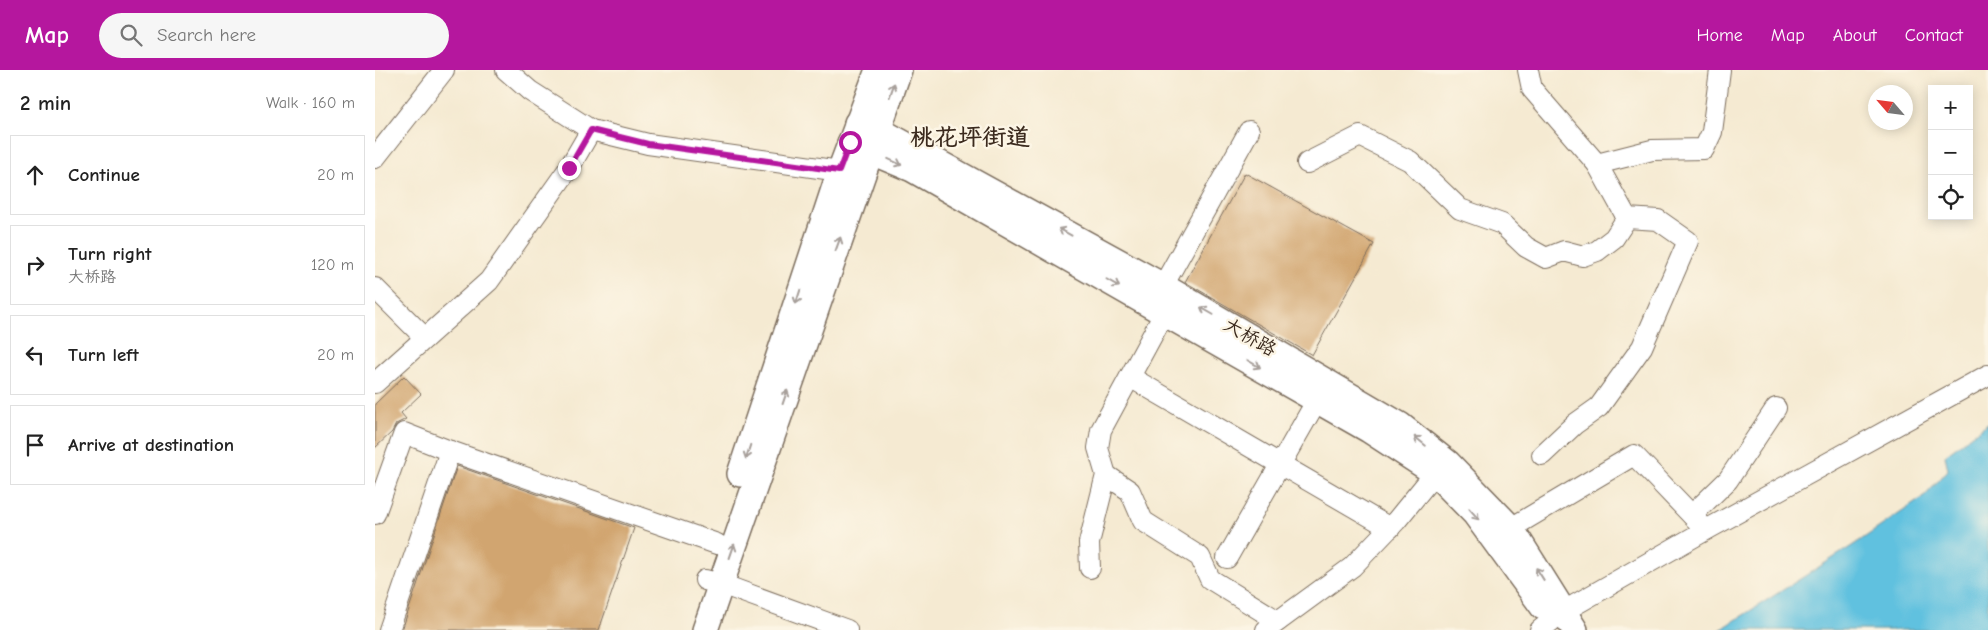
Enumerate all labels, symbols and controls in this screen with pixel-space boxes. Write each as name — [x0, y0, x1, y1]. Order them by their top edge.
search box — [99, 13, 449, 58]
text: Map — [25, 21, 69, 49]
icon: search — [117, 21, 145, 49]
text: Search here — [157, 24, 256, 46]
text: Home — [1696, 25, 1743, 46]
text: Map — [1771, 25, 1805, 46]
text: About — [1833, 25, 1877, 46]
text: Contact — [1905, 25, 1963, 46]
one-way arrow — [888, 83, 898, 99]
north arrow — [1868, 85, 1913, 130]
map controls — [1928, 85, 1973, 220]
button: + — [1928, 85, 1973, 130]
text: 2 min — [20, 91, 71, 115]
text: Walk · 160 m — [266, 94, 355, 112]
district label: 桃花坪街道 — [910, 123, 1030, 151]
button: − — [1928, 130, 1973, 175]
route start — [839, 131, 862, 154]
route end — [558, 157, 581, 180]
one-way arrow — [887, 157, 902, 167]
icon: ahead — [21, 161, 49, 189]
text: Continue — [68, 164, 140, 186]
text: 20 m — [317, 166, 354, 184]
button: locate — [1928, 175, 1973, 220]
one-way arrow — [1058, 227, 1073, 236]
one-way arrow — [834, 236, 843, 252]
text: Turn right — [68, 243, 152, 265]
icon: right — [21, 251, 49, 279]
text: 120 m — [311, 256, 354, 274]
text: 大桥路 — [68, 268, 116, 286]
one-way arrow — [1106, 279, 1120, 289]
one-way arrow — [793, 289, 802, 305]
one-way arrow — [1200, 306, 1215, 316]
street label: 大桥路 — [1220, 313, 1280, 361]
icon: left — [21, 341, 49, 369]
text: Turn left — [68, 344, 139, 366]
text: 20 m — [317, 346, 354, 364]
one-way arrow — [1247, 359, 1262, 369]
one-way arrow — [781, 390, 790, 405]
icon: arrive — [21, 431, 49, 459]
text: Arrive at destination — [68, 434, 234, 456]
one-way arrow — [1414, 436, 1427, 447]
one-way arrow — [742, 444, 752, 460]
one-way arrow — [1468, 507, 1479, 520]
one-way arrow — [728, 543, 737, 559]
one-way arrow — [1535, 567, 1545, 581]

